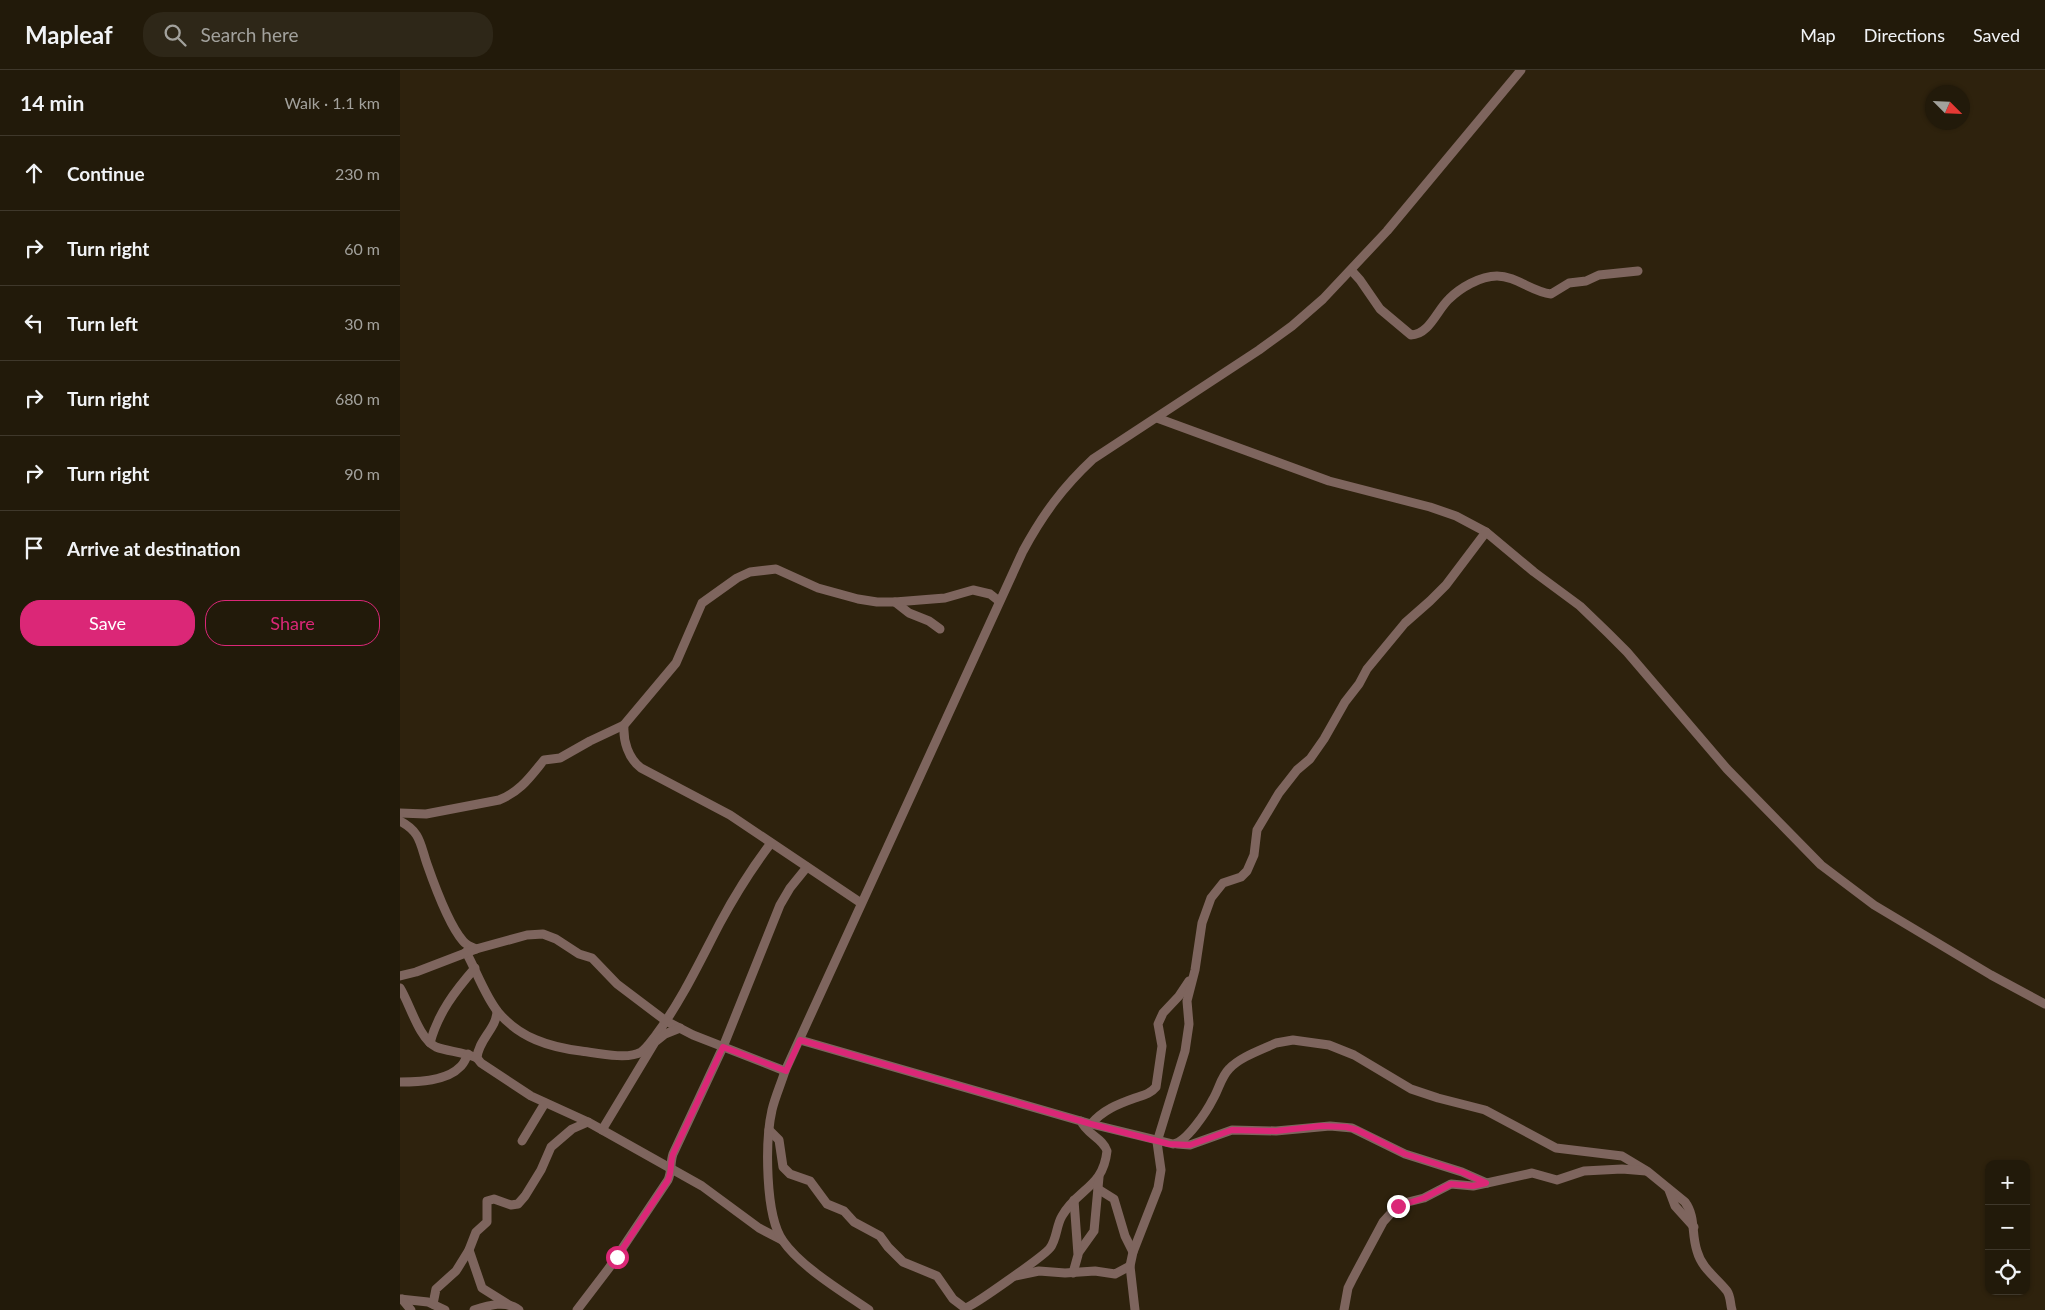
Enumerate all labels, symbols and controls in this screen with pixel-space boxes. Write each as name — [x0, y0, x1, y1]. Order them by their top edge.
search box — [143, 12, 493, 57]
text: Mapleaf — [25, 20, 113, 49]
icon: search — [161, 21, 189, 49]
text: Search here — [201, 23, 299, 46]
text: Map — [1800, 24, 1836, 46]
text: Directions — [1864, 24, 1945, 46]
text: Saved — [1973, 24, 2020, 46]
north arrow — [1925, 85, 1970, 130]
text: 14 min — [20, 90, 84, 115]
text: Walk · 1.1 km — [284, 93, 380, 112]
icon: ahead — [20, 159, 48, 187]
text: Continue — [67, 162, 145, 185]
text: 230 m — [335, 164, 380, 183]
icon: right — [20, 234, 48, 262]
text: Turn right — [67, 237, 149, 260]
text: 60 m — [344, 239, 380, 258]
icon: left — [20, 309, 48, 337]
text: Turn left — [67, 312, 138, 335]
text: 30 m — [344, 314, 380, 333]
icon: right — [20, 384, 48, 412]
text: Turn right — [67, 387, 149, 410]
text: 680 m — [335, 389, 380, 408]
icon: right — [20, 459, 48, 487]
text: Turn right — [67, 462, 149, 485]
text: 90 m — [344, 464, 380, 483]
icon: arrive — [20, 534, 48, 562]
text: Arrive at destination — [67, 537, 240, 560]
button: Save — [20, 600, 195, 646]
button: Share — [205, 600, 380, 646]
map controls — [1985, 1160, 2030, 1295]
button: + — [1985, 1160, 2030, 1205]
route end — [1387, 1195, 1410, 1218]
button: − — [1985, 1205, 2030, 1250]
route start — [606, 1246, 629, 1269]
button: locate — [1985, 1250, 2030, 1295]

